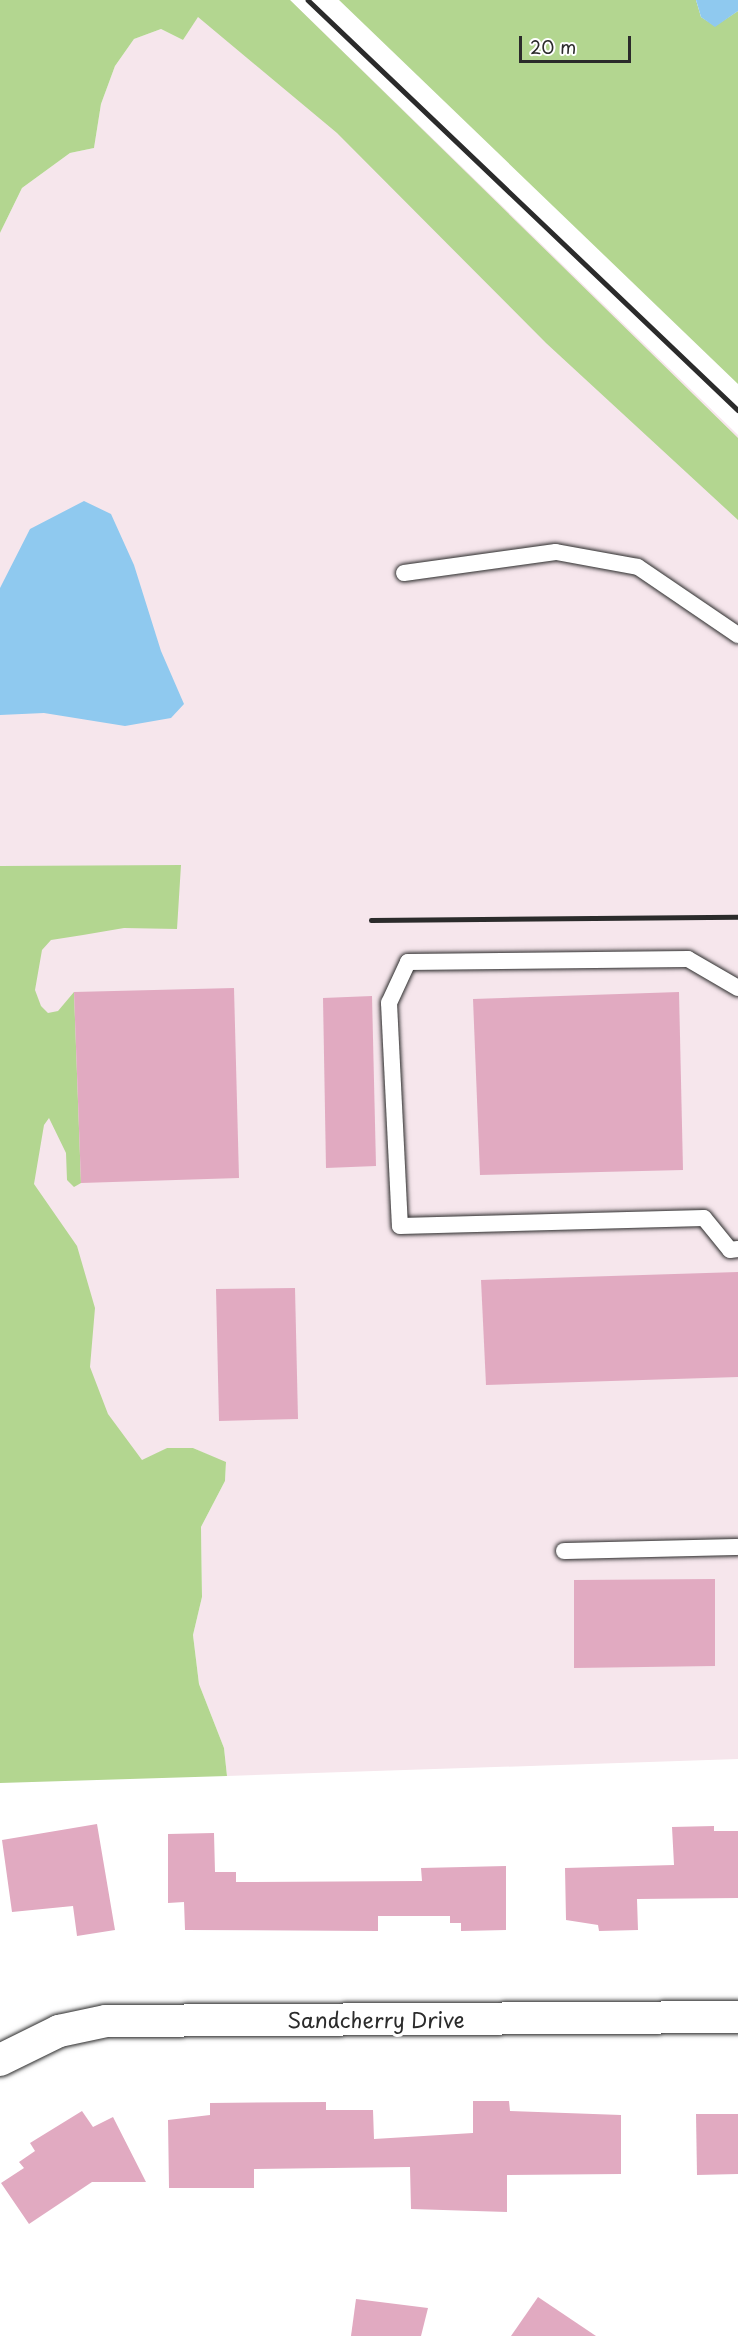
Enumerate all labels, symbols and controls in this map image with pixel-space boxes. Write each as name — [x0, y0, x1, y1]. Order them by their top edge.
scale bar — [522, 24, 634, 62]
text: 20 m — [530, 33, 576, 60]
street label: Sandcherry Drive — [287, 2006, 465, 2032]

